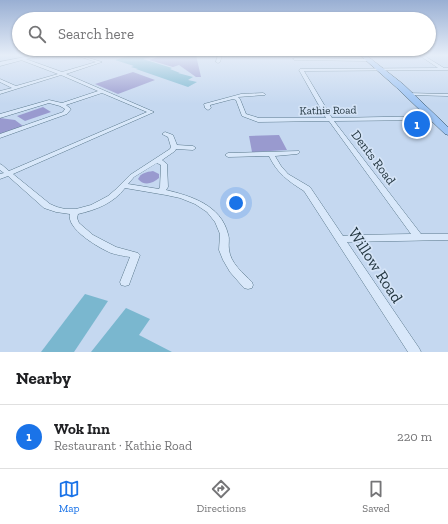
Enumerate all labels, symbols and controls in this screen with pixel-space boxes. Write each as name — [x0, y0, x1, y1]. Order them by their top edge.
search box — [12, 12, 436, 56]
icon: search — [26, 23, 48, 45]
text: Search here — [58, 25, 134, 43]
street label: Kathie Road — [299, 104, 357, 117]
pin: 1 — [404, 109, 430, 139]
street label: Dents Road — [348, 127, 399, 187]
your location — [226, 193, 246, 213]
street label: Willow Road — [344, 224, 407, 307]
text: Nearby — [16, 368, 71, 388]
text: Wok Inn — [54, 420, 110, 438]
text: 1 — [26, 429, 32, 444]
text: 220 m — [397, 429, 432, 444]
text: Restaurant · Kathie Road — [54, 438, 192, 453]
tab: Map — [58, 478, 80, 515]
tab: Directions — [196, 478, 246, 515]
tab: Saved — [362, 478, 390, 515]

